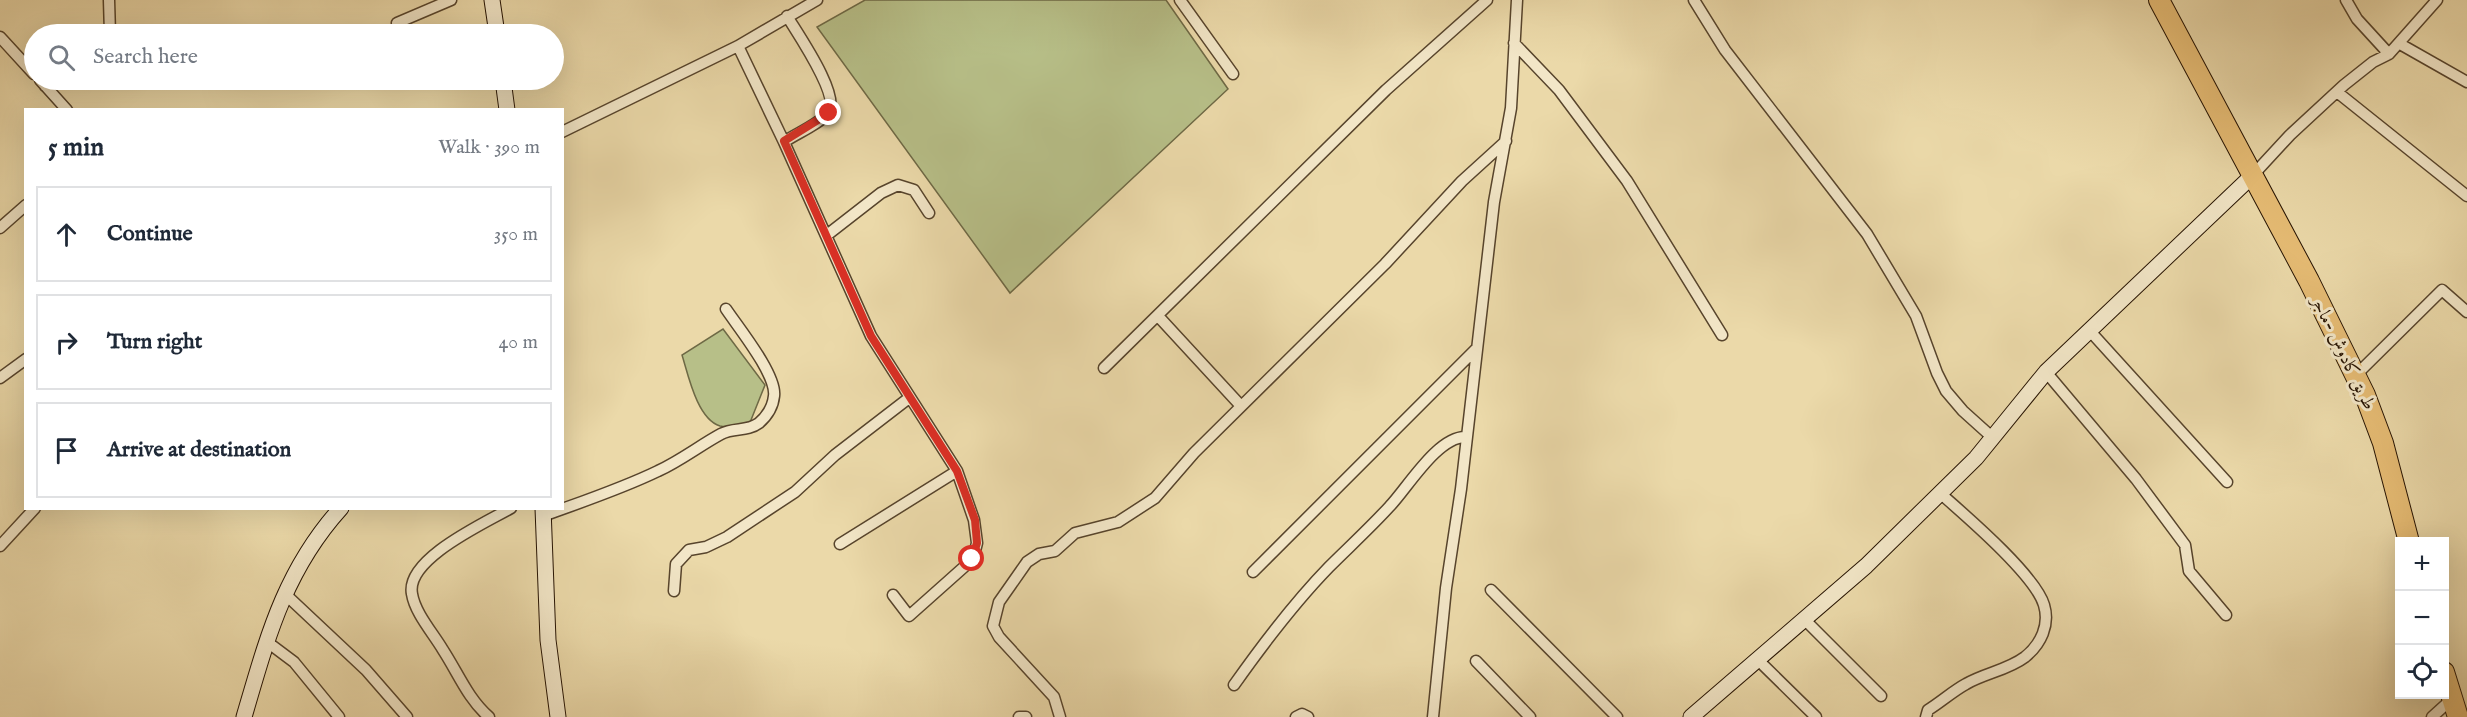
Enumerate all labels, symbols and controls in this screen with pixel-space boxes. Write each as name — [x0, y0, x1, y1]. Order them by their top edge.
search box — [24, 24, 564, 90]
icon: search — [45, 41, 78, 74]
text: Search here — [93, 43, 198, 71]
route end — [815, 99, 841, 125]
text: 5 min — [48, 131, 104, 164]
text: Walk · 390 m — [438, 135, 540, 160]
icon: ahead — [50, 218, 83, 251]
text: Continue — [107, 220, 193, 248]
text: 350 m — [494, 222, 538, 247]
street label: طريق كادوش -ماجر — [2304, 291, 2380, 414]
icon: right — [50, 326, 83, 359]
text: Turn right — [107, 328, 202, 356]
text: 40 m — [499, 330, 538, 355]
icon: arrive — [50, 434, 83, 467]
text: Arrive at destination — [107, 436, 291, 464]
map controls — [2395, 537, 2449, 699]
button: + — [2395, 537, 2449, 591]
route start — [958, 545, 984, 571]
button: − — [2395, 591, 2449, 645]
button: locate — [2395, 645, 2449, 699]

